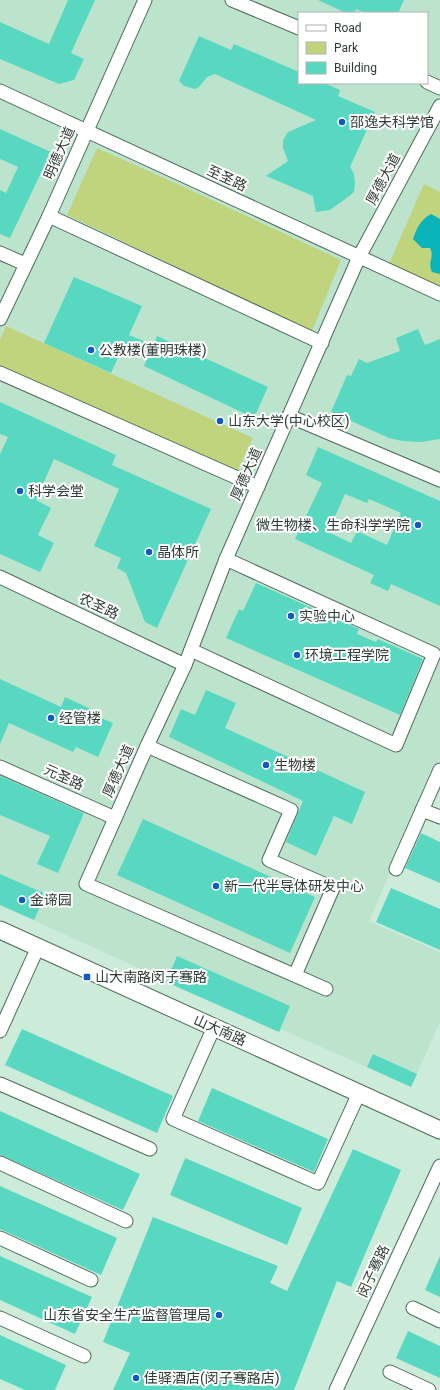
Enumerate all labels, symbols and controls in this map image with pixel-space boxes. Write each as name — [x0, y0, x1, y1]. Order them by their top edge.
legend — [298, 12, 428, 84]
text: Road — [334, 21, 362, 35]
text: Park — [334, 41, 359, 55]
text: Building — [334, 61, 377, 75]
place label: 邵逸夫科学馆 — [350, 114, 434, 130]
marker: 邵逸夫科学馆 — [337, 117, 347, 127]
street label: 明德大道 — [40, 124, 78, 182]
street label: 厚德大道 — [363, 151, 403, 207]
street label: 至圣路 — [205, 162, 249, 194]
place label: 公教楼(董明珠楼) — [99, 342, 207, 359]
marker: 公教楼(董明珠楼) — [86, 345, 96, 355]
place label: 山东大学(中心校区) — [228, 413, 350, 430]
marker: 山东大学(中心校区) — [215, 416, 225, 426]
street label: 厚德大道 — [227, 445, 265, 503]
place label: 科学会堂 — [28, 483, 84, 499]
marker: 科学会堂 — [15, 486, 25, 496]
place label: 微生物楼、生命科学学院 — [256, 517, 410, 533]
marker: 微生物楼、生命科学学院 — [413, 520, 423, 530]
place label: 晶体所 — [157, 544, 199, 560]
marker: 晶体所 — [144, 547, 154, 557]
street label: 农圣路 — [77, 590, 121, 622]
place label: 实验中心 — [299, 608, 355, 624]
marker: 实验中心 — [286, 611, 296, 621]
place label: 环境工程学院 — [305, 647, 389, 663]
marker: 环境工程学院 — [292, 650, 302, 660]
place label: 经管楼 — [59, 710, 101, 726]
marker: 经管楼 — [46, 713, 56, 723]
street label: 厚德大道 — [99, 742, 137, 800]
place label: 生物楼 — [274, 757, 316, 773]
marker: 生物楼 — [261, 760, 271, 770]
street label: 元圣路 — [42, 761, 86, 793]
place label: 新一代半导体研发中心 — [224, 878, 364, 894]
marker: 新一代半导体研发中心 — [211, 881, 221, 891]
place label: 金谛园 — [30, 892, 72, 908]
marker: 金谛园 — [17, 895, 27, 905]
place label: 山大南路闵子骞路 — [95, 969, 207, 985]
marker: 山大南路闵子骞路 — [82, 972, 92, 982]
street label: 山大南路 — [191, 1011, 249, 1049]
street label: 闵子骞路 — [354, 1242, 392, 1300]
place label: 山东省安全生产监督管理局 — [43, 1307, 211, 1323]
marker: 山东省安全生产监督管理局 — [214, 1310, 224, 1320]
place label: 佳驿酒店(闵子骞路店) — [144, 1370, 280, 1387]
marker: 佳驿酒店(闵子骞路店) — [131, 1373, 141, 1383]

